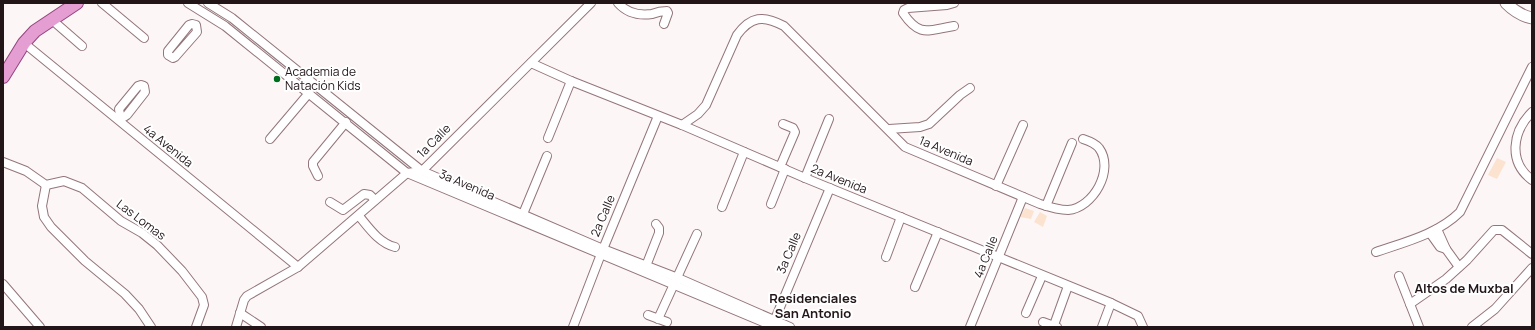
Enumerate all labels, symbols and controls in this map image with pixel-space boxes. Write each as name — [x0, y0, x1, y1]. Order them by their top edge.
place label: Academia de Natación Kids — [285, 63, 361, 94]
marker: Academia de Natación Kids — [272, 74, 282, 84]
street label: 4a Avenida — [140, 120, 197, 171]
street label: 1a Calle — [413, 120, 454, 161]
street label: 1a Avenida — [917, 132, 976, 170]
street label: 2a Avenida — [808, 160, 870, 198]
street label: 3a Avenida — [437, 165, 498, 204]
street label: 2a Calle — [586, 192, 619, 239]
street label: Las Lomas — [113, 195, 170, 244]
street label: 3a Calle — [772, 229, 805, 276]
street label: 4a Calle — [969, 233, 1002, 280]
district label: Altos de Muxbal — [1414, 279, 1514, 297]
district label: Residenciales San Antonio — [769, 289, 857, 322]

